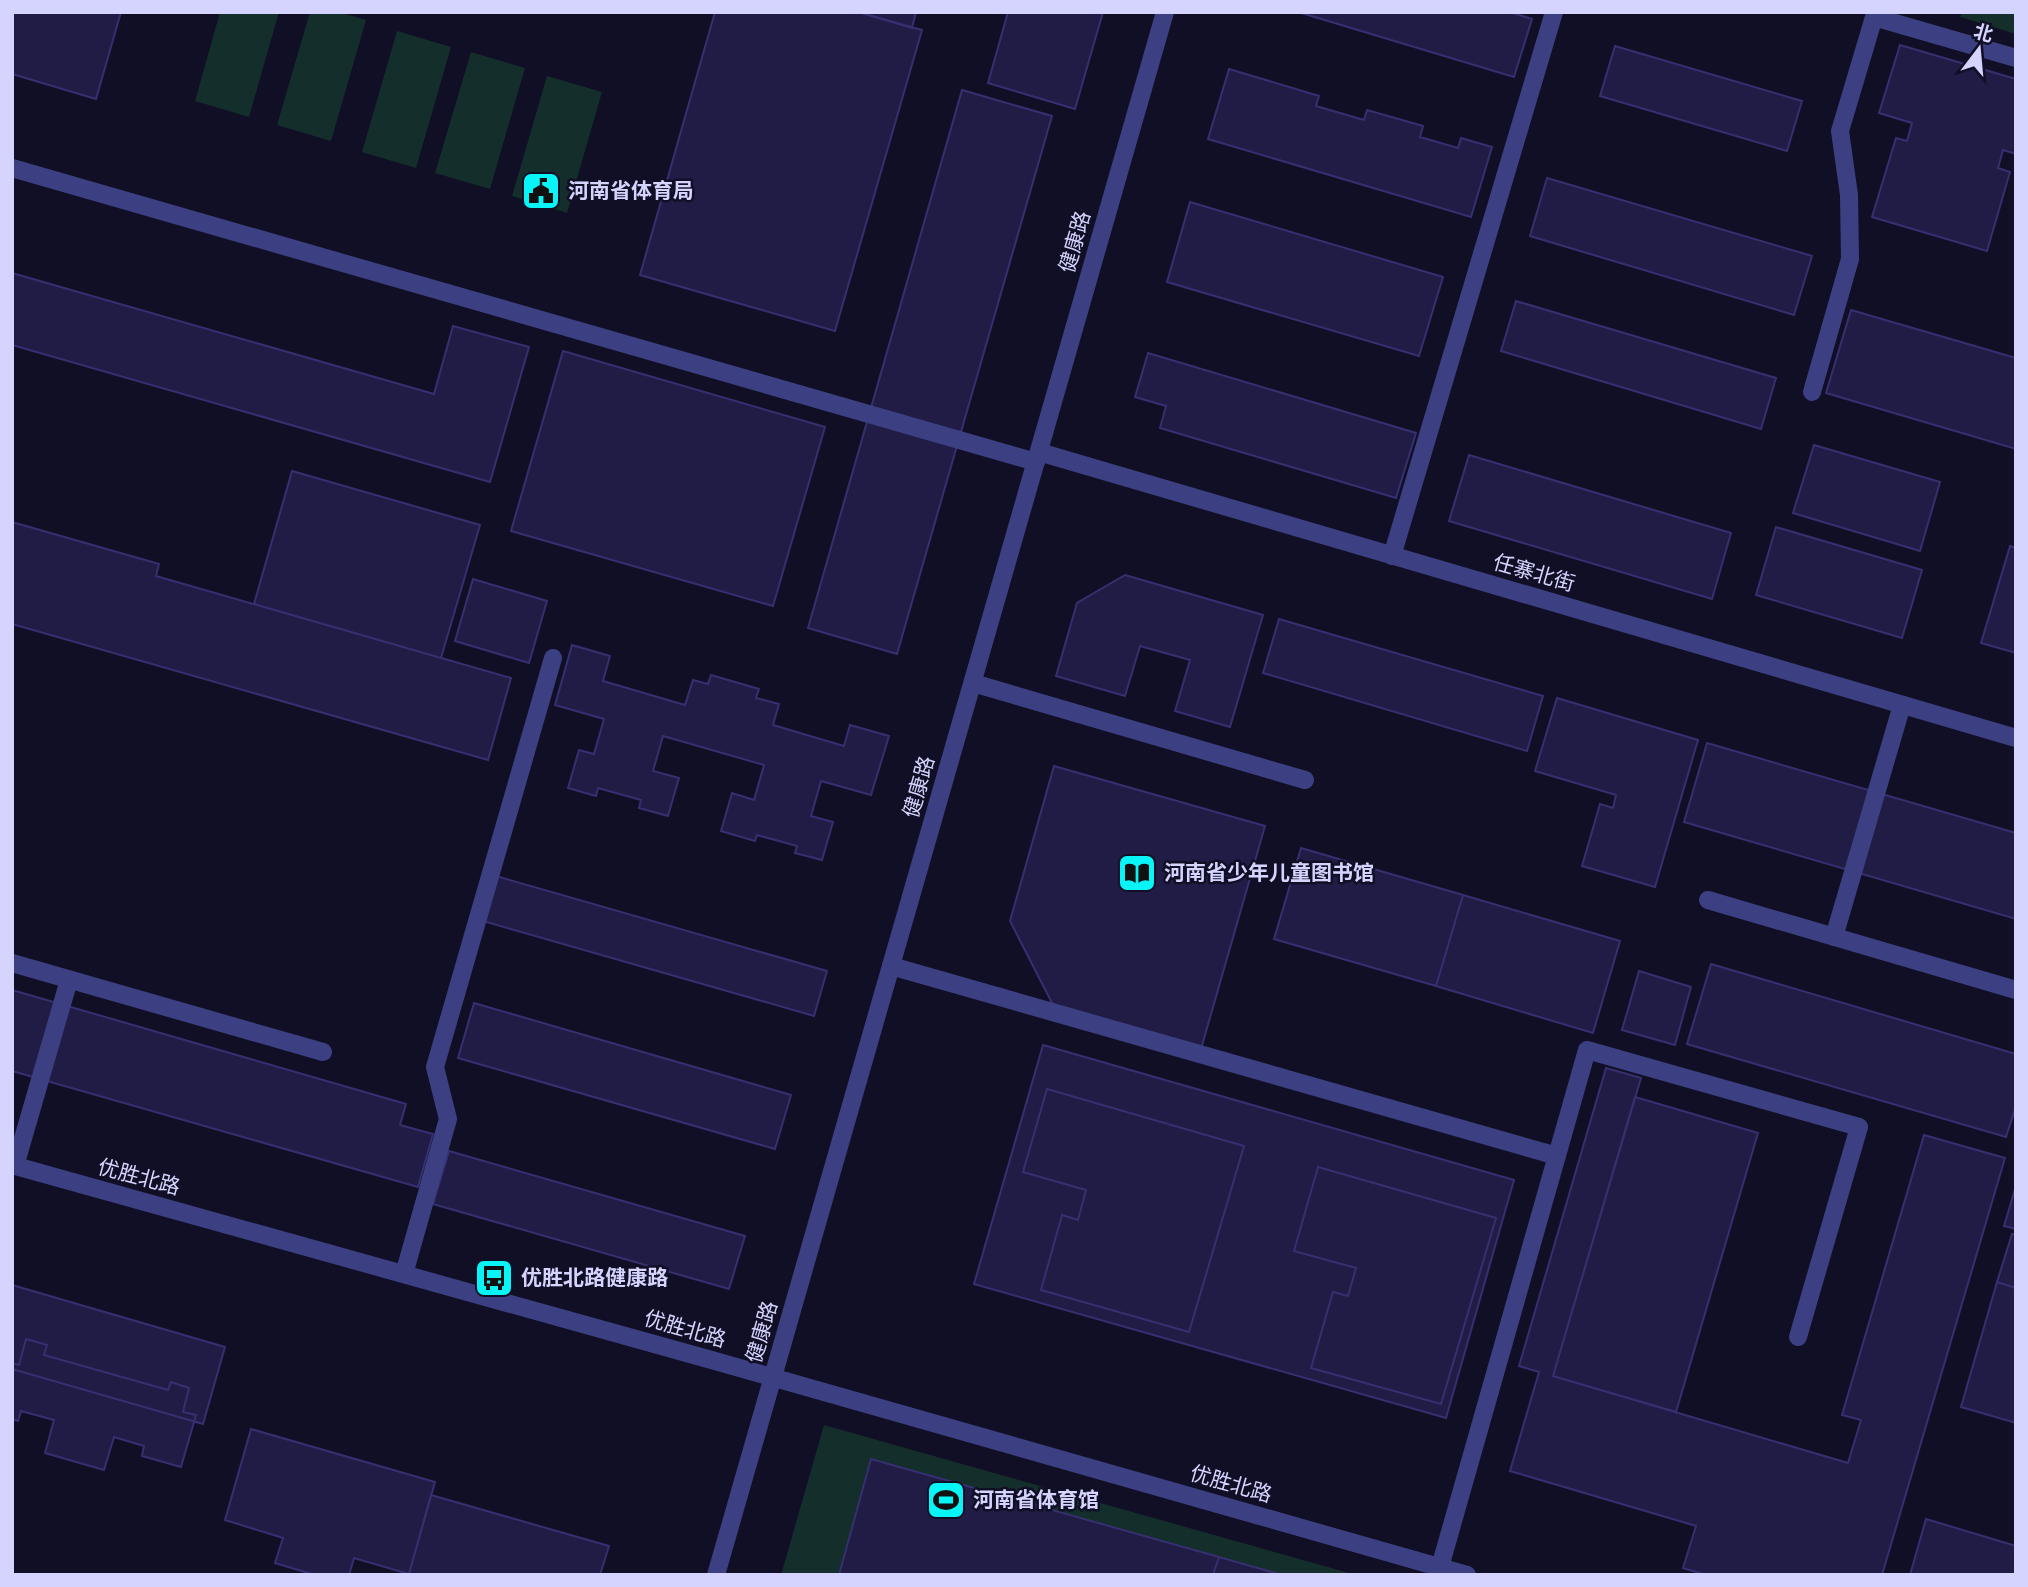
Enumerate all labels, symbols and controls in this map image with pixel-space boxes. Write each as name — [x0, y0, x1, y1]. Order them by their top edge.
north arrow — [1944, 14, 2014, 84]
text: 北 — [1971, 19, 1996, 47]
public building icon: 河南省体育局 — [520, 170, 562, 212]
place label: 河南省体育局 — [568, 178, 694, 204]
street label: 健康路 — [1054, 208, 1096, 276]
street label: 任寨北街 — [1490, 549, 1578, 597]
street label: 健康路 — [898, 753, 940, 821]
library icon: 河南省少年儿童图书馆 — [1116, 852, 1158, 894]
place label: 河南省少年儿童图书馆 — [1164, 860, 1374, 886]
street label: 优胜北路 — [95, 1154, 183, 1200]
bus stop icon: 优胜北路健康路 — [473, 1257, 515, 1299]
place label: 优胜北路健康路 — [521, 1265, 668, 1291]
street label: 健康路 — [741, 1298, 783, 1366]
street label: 优胜北路 — [641, 1305, 729, 1353]
street label: 优胜北路 — [1187, 1460, 1275, 1508]
sports icon: 河南省体育馆 — [925, 1479, 967, 1521]
place label: 河南省体育馆 — [973, 1487, 1099, 1513]

